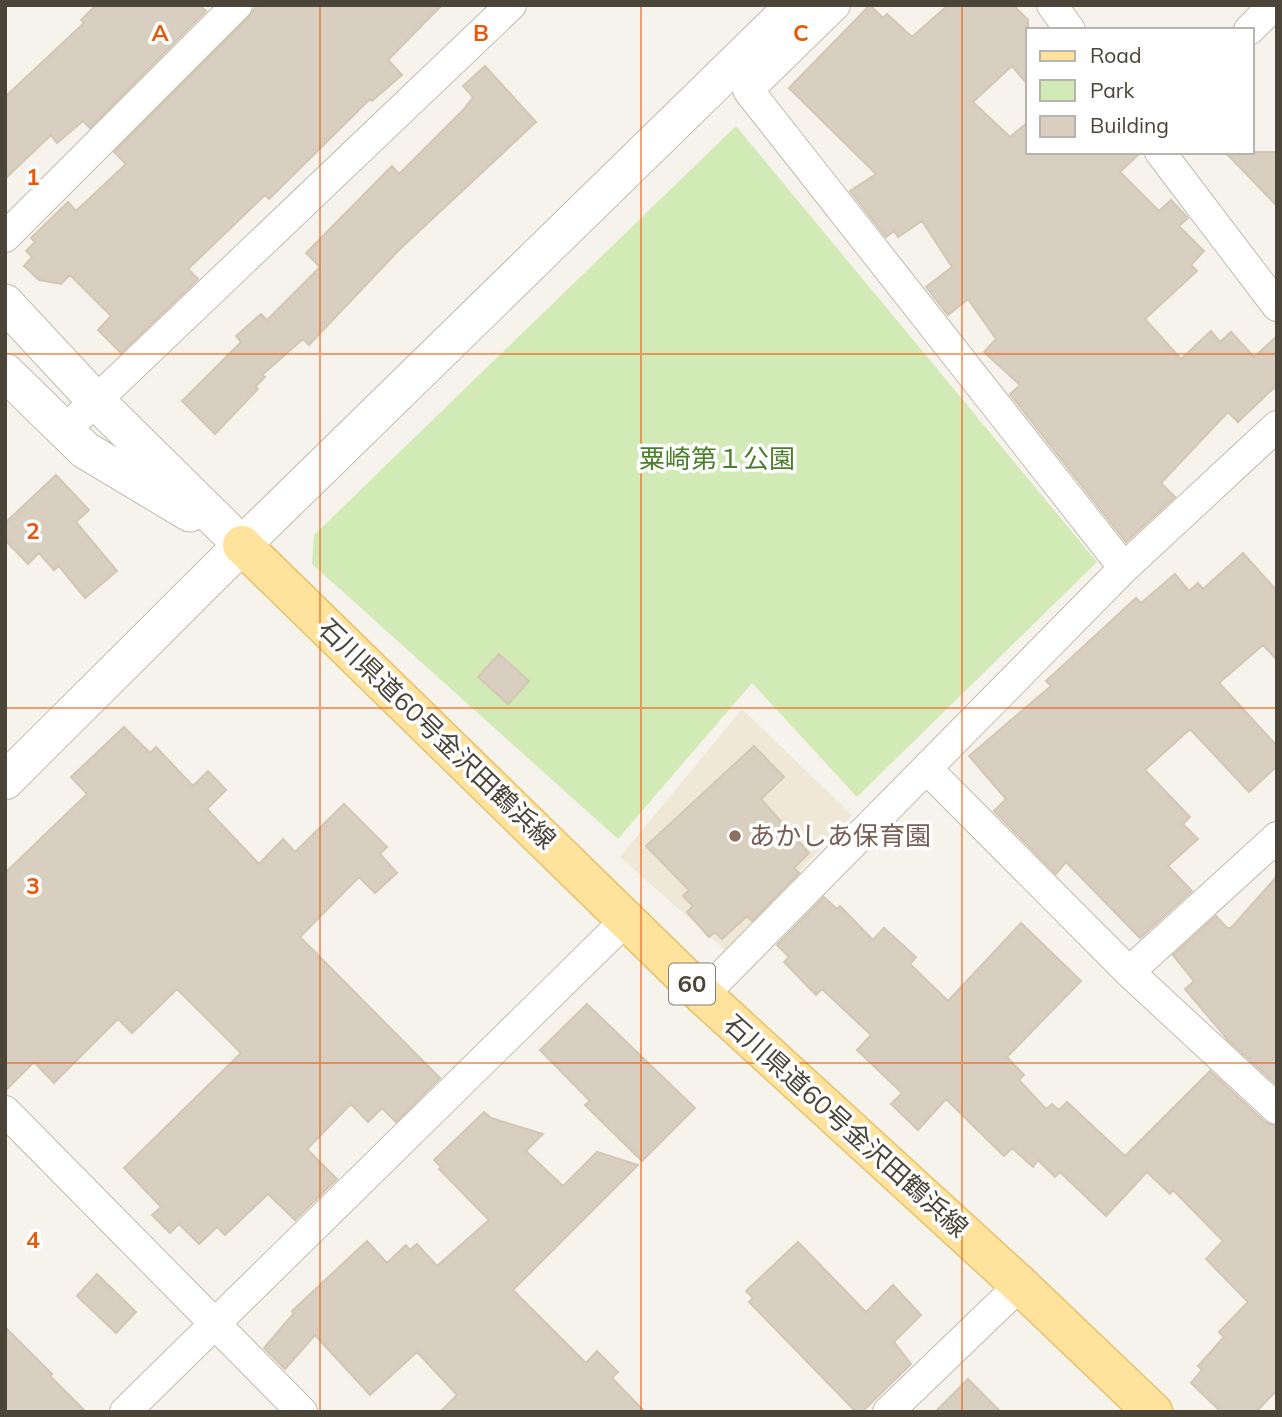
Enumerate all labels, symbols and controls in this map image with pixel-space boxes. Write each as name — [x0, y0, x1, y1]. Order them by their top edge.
text: A — [151, 18, 169, 47]
text: B — [473, 18, 489, 47]
text: C — [793, 18, 809, 47]
legend — [1026, 28, 1254, 154]
text: Road — [1090, 42, 1141, 68]
text: Park — [1090, 77, 1134, 103]
text: Building — [1090, 112, 1169, 138]
text: 1 — [26, 162, 40, 191]
park label: 粟崎第１公園 — [639, 442, 795, 475]
text: 2 — [26, 516, 40, 545]
street label: 石川県道60号金沢田鶴浜線 — [312, 612, 563, 856]
place label: あかしあ保育園 — [749, 819, 931, 852]
marker: あかしあ保育園 — [727, 828, 743, 844]
text: 3 — [26, 871, 40, 900]
road number: 60 — [669, 964, 715, 1004]
street label: 石川県道60号金沢田鶴浜線 — [717, 1007, 975, 1244]
text: 4 — [26, 1225, 40, 1254]

